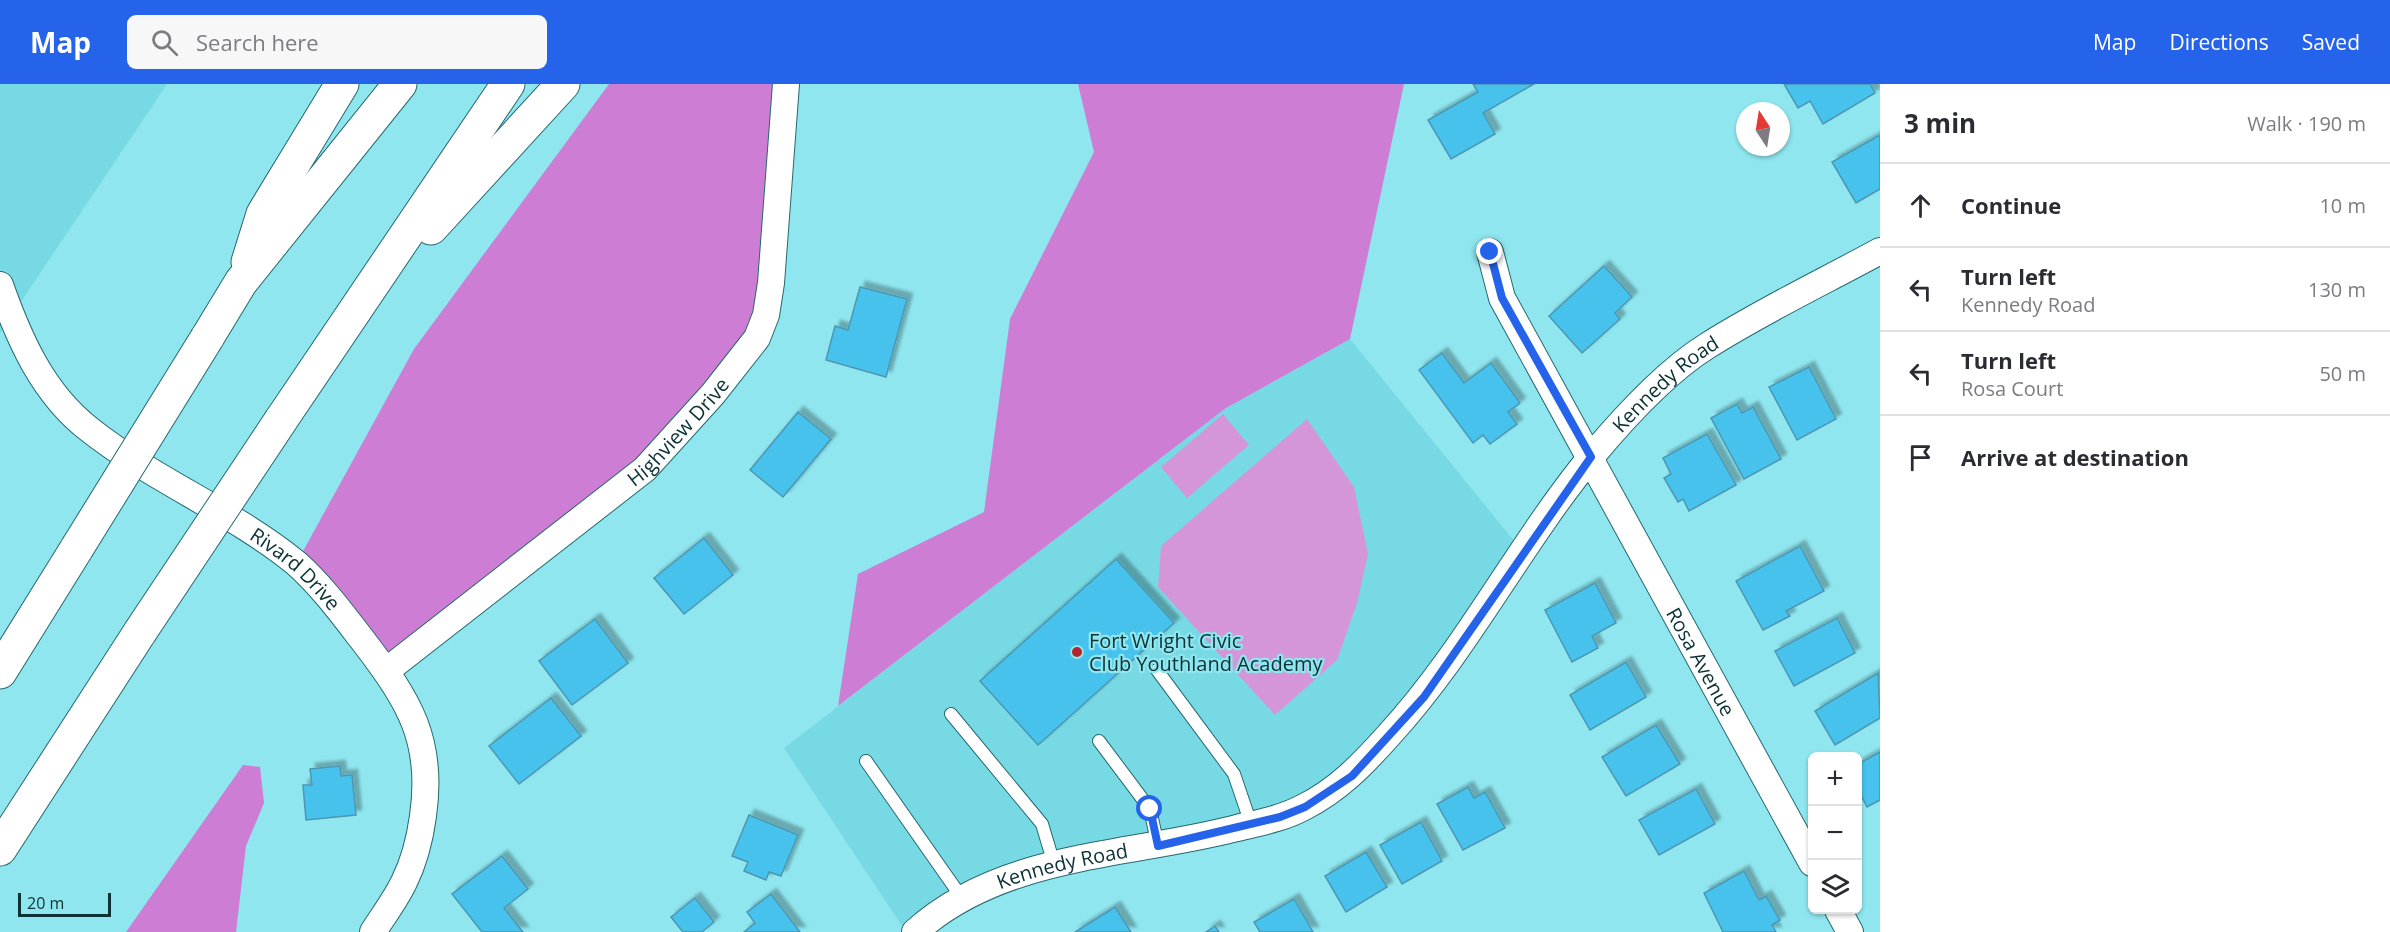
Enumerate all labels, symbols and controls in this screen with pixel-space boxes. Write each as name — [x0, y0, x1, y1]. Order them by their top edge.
search box — [127, 15, 547, 69]
text: Map — [30, 23, 91, 61]
icon: search — [148, 26, 181, 59]
text: Search here — [196, 27, 319, 57]
text: Map — [2093, 28, 2136, 56]
text: Directions — [2169, 28, 2269, 56]
text: Saved — [2302, 28, 2360, 56]
north arrow — [1736, 102, 1790, 156]
text: 3 min — [1904, 105, 1976, 141]
text: Walk · 190 m — [2247, 110, 2366, 137]
icon: ahead — [1904, 189, 1937, 222]
text: Continue — [1961, 190, 2061, 220]
text: 10 m — [2319, 192, 2366, 219]
route end — [1476, 238, 1502, 264]
text: Turn left — [1961, 261, 2056, 291]
icon: left — [1904, 273, 1937, 306]
text: 130 m — [2308, 276, 2366, 303]
text: Kennedy Road — [1961, 291, 2095, 318]
street label: Kennedy Road — [1606, 329, 1723, 438]
text: Turn left — [1961, 345, 2056, 375]
icon: left — [1904, 357, 1937, 390]
text: 50 m — [2319, 360, 2366, 387]
street label: Highview Drive — [621, 372, 735, 492]
text: Rosa Court — [1961, 375, 2063, 402]
icon: arrive — [1904, 441, 1937, 474]
text: Arrive at destination — [1961, 442, 2189, 472]
street label: Rivard Drive — [246, 521, 347, 616]
street label: Rosa Avenue — [1661, 602, 1742, 720]
place label: Fort Wright Civic Club Youthland Academy — [1089, 627, 1323, 677]
marker: Fort Wright Civic Club Youthland Academy — [1070, 645, 1084, 659]
map controls — [1808, 752, 1862, 914]
button: + — [1808, 752, 1862, 806]
route start — [1136, 795, 1162, 821]
button: − — [1808, 806, 1862, 860]
street label: Kennedy Road — [993, 836, 1130, 895]
button: layers — [1808, 860, 1862, 914]
scale bar — [18, 890, 111, 918]
text: 20 m — [27, 892, 64, 914]

